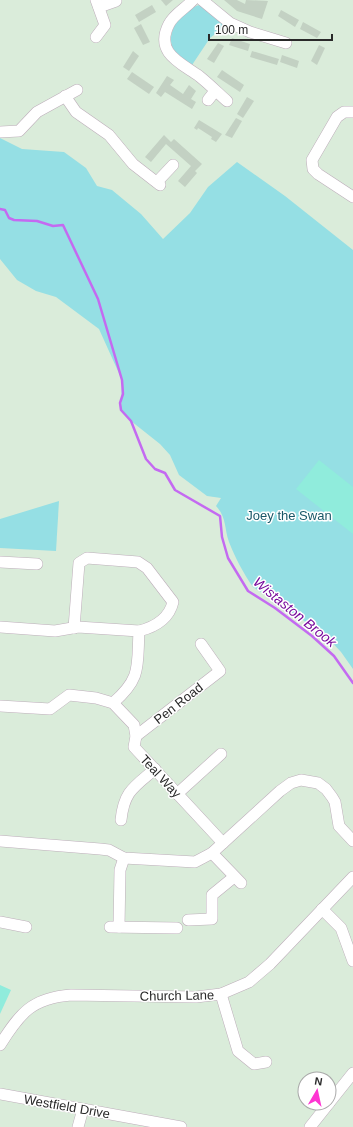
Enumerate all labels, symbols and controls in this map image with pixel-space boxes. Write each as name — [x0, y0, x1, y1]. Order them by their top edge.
scale bar — [209, 16, 332, 42]
text: 100 m — [215, 23, 248, 37]
park label: Joey the Swan — [246, 508, 332, 523]
water label: Wistaston Brook — [250, 574, 340, 651]
street label: Pen Road — [151, 680, 206, 727]
street label: Teal Way — [137, 752, 185, 801]
street label: Church Lane — [140, 987, 214, 1004]
north arrow — [297, 1071, 337, 1111]
text: N — [314, 1075, 323, 1088]
street label: Westfield Drive — [23, 1092, 111, 1121]

